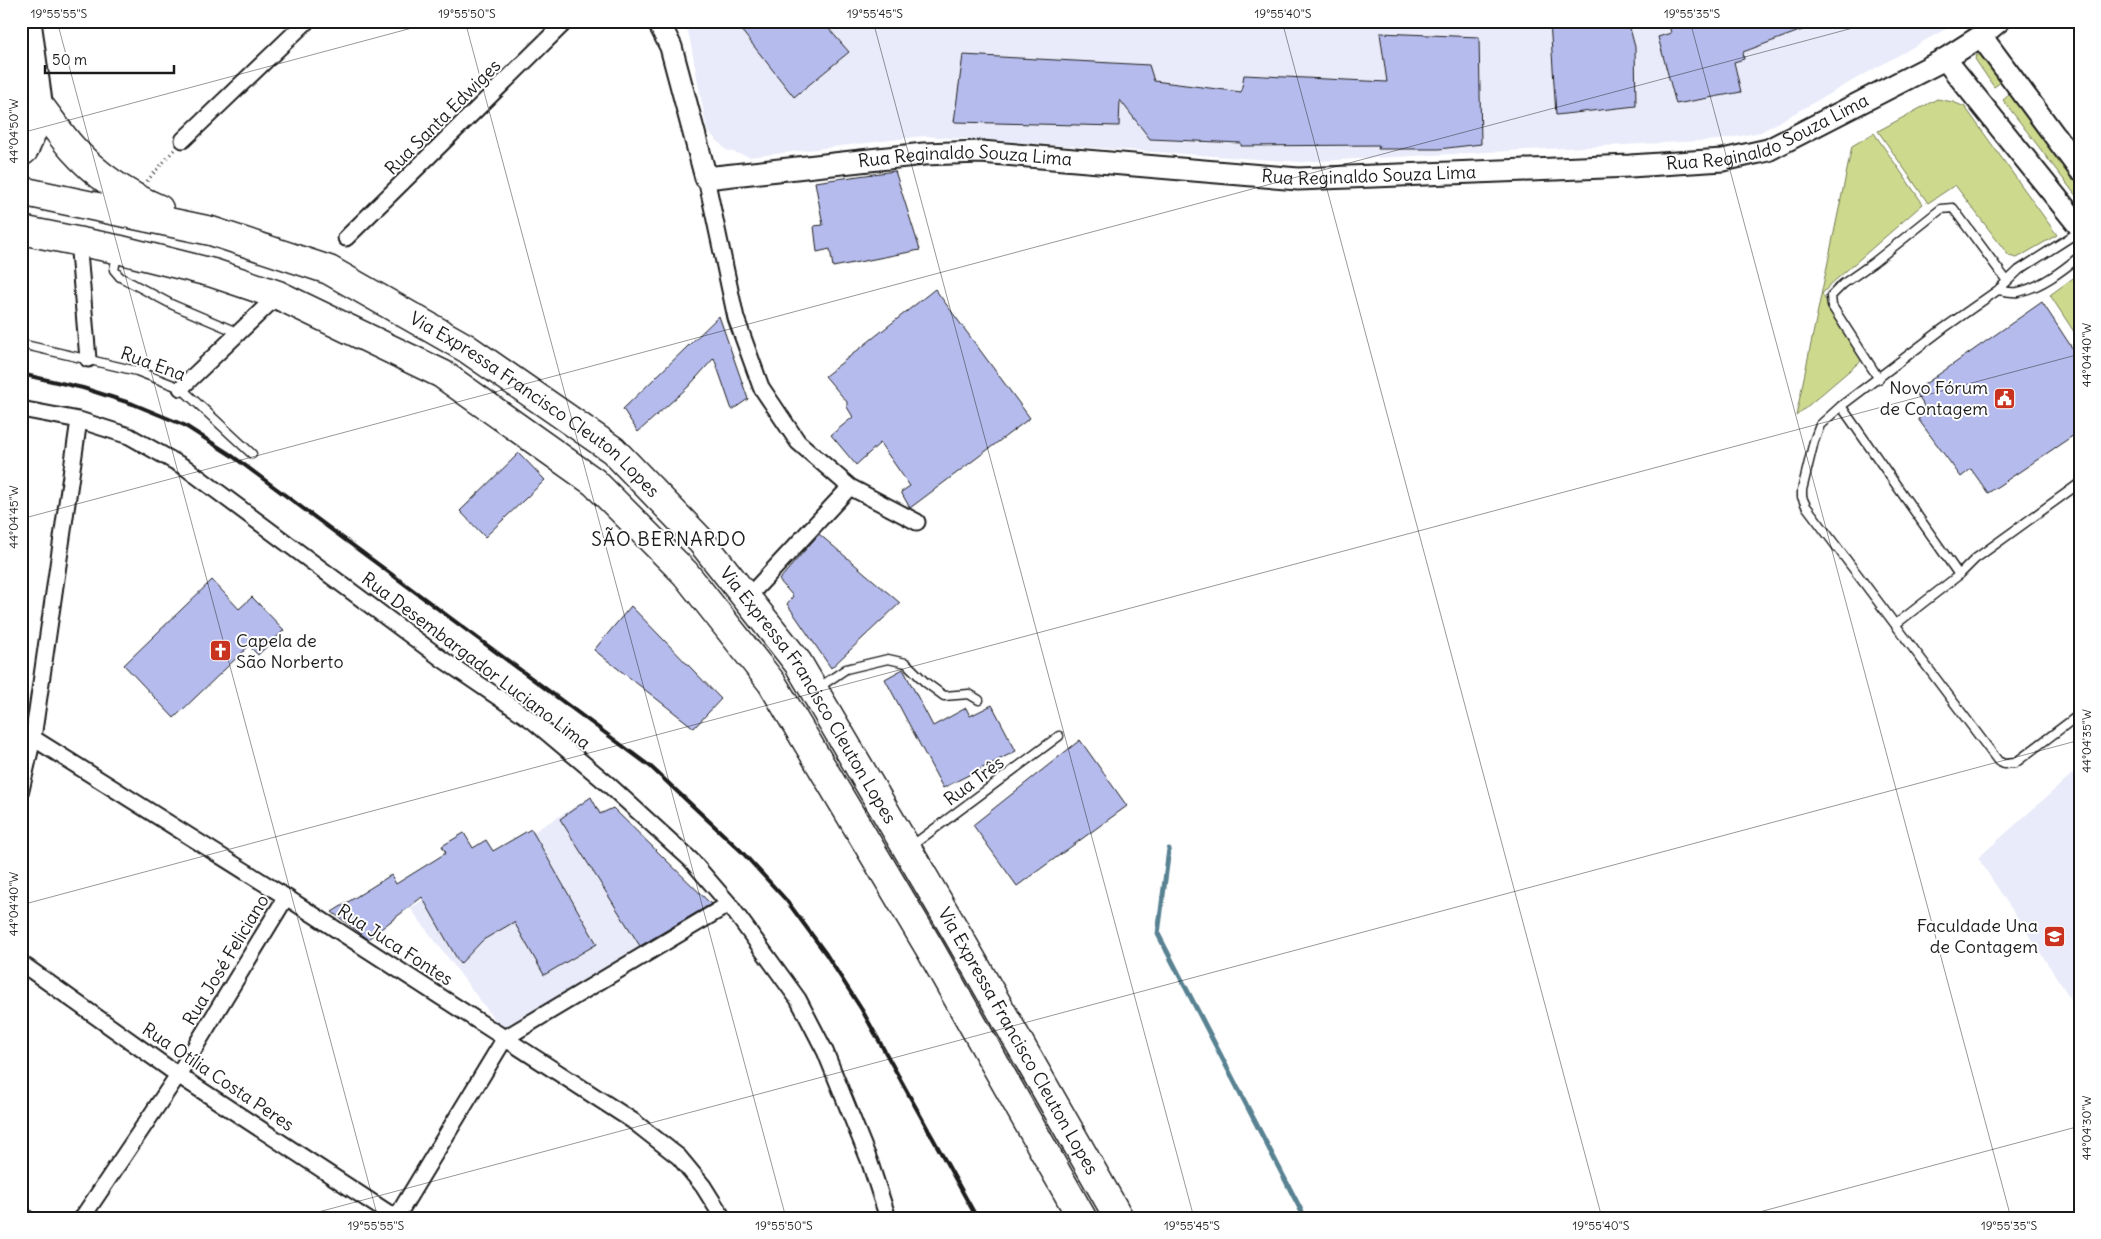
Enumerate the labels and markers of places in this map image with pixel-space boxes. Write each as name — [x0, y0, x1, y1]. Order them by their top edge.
place label: Novo Fórum de Contagem — [1880, 376, 1988, 420]
public building icon: Novo Fórum de Contagem — [1992, 386, 2016, 410]
place label: Capela de São Norberto — [236, 629, 344, 673]
church icon: Capela de São Norberto — [208, 639, 232, 663]
place label: Faculdade Una de Contagem — [1917, 914, 2038, 958]
school or university icon: Faculdade Una de Contagem — [2042, 924, 2066, 948]

